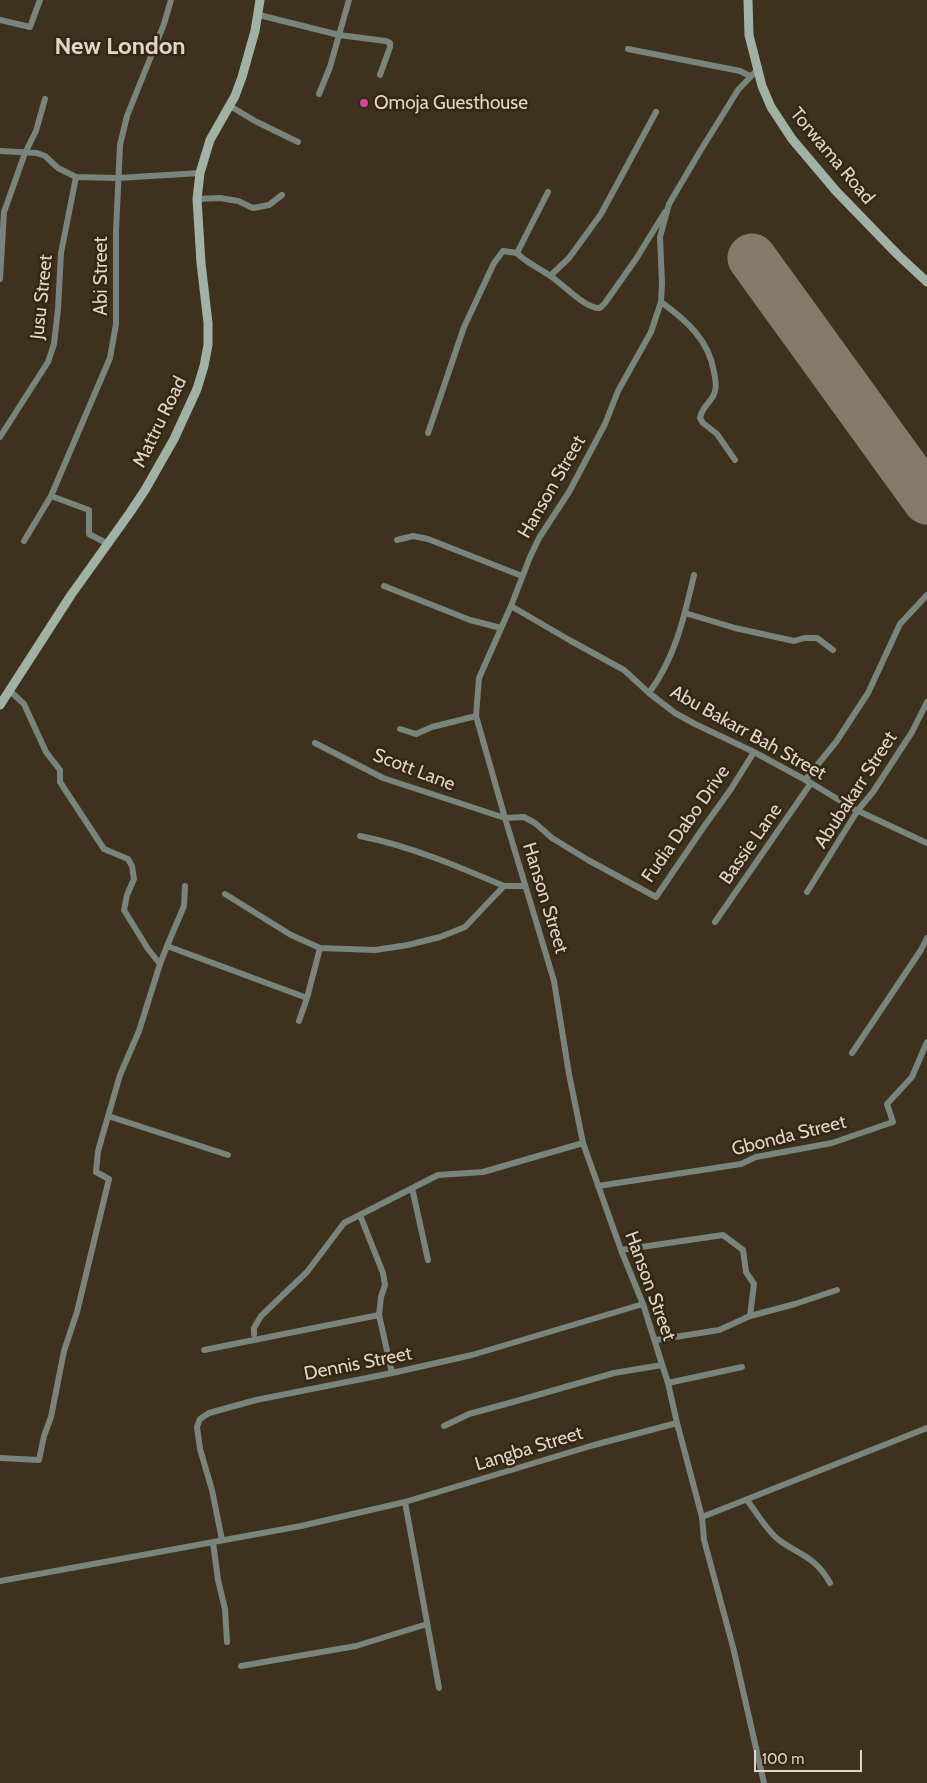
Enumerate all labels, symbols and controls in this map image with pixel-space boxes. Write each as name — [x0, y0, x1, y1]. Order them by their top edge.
district label: New London — [54, 33, 186, 61]
place label: Omoja Guesthouse — [374, 92, 528, 114]
marker: Omoja Guesthouse — [358, 97, 370, 109]
street label: Torwama Road — [785, 103, 879, 209]
street label: Abi Street — [90, 236, 112, 316]
street label: Jusu Street — [26, 253, 58, 341]
street label: Mattru Road — [128, 373, 192, 471]
street label: Hanson Street — [513, 432, 591, 542]
street label: Abu Bakarr Bah Street — [666, 681, 830, 785]
street label: Abubakarr Street — [810, 727, 902, 853]
street label: Scott Lane — [370, 744, 458, 796]
street label: Fudia Dabo Drive — [637, 761, 735, 887]
street label: Bassie Lane — [715, 799, 787, 889]
street label: Hanson Street — [517, 840, 573, 956]
street label: Gbonda Street — [729, 1111, 849, 1161]
street label: Hanson Street — [620, 1228, 680, 1344]
street label: Dennis Street — [302, 1342, 414, 1386]
street label: Langba Street — [472, 1422, 586, 1476]
scale bar — [757, 1740, 864, 1772]
text: 100 m — [762, 1750, 804, 1768]

